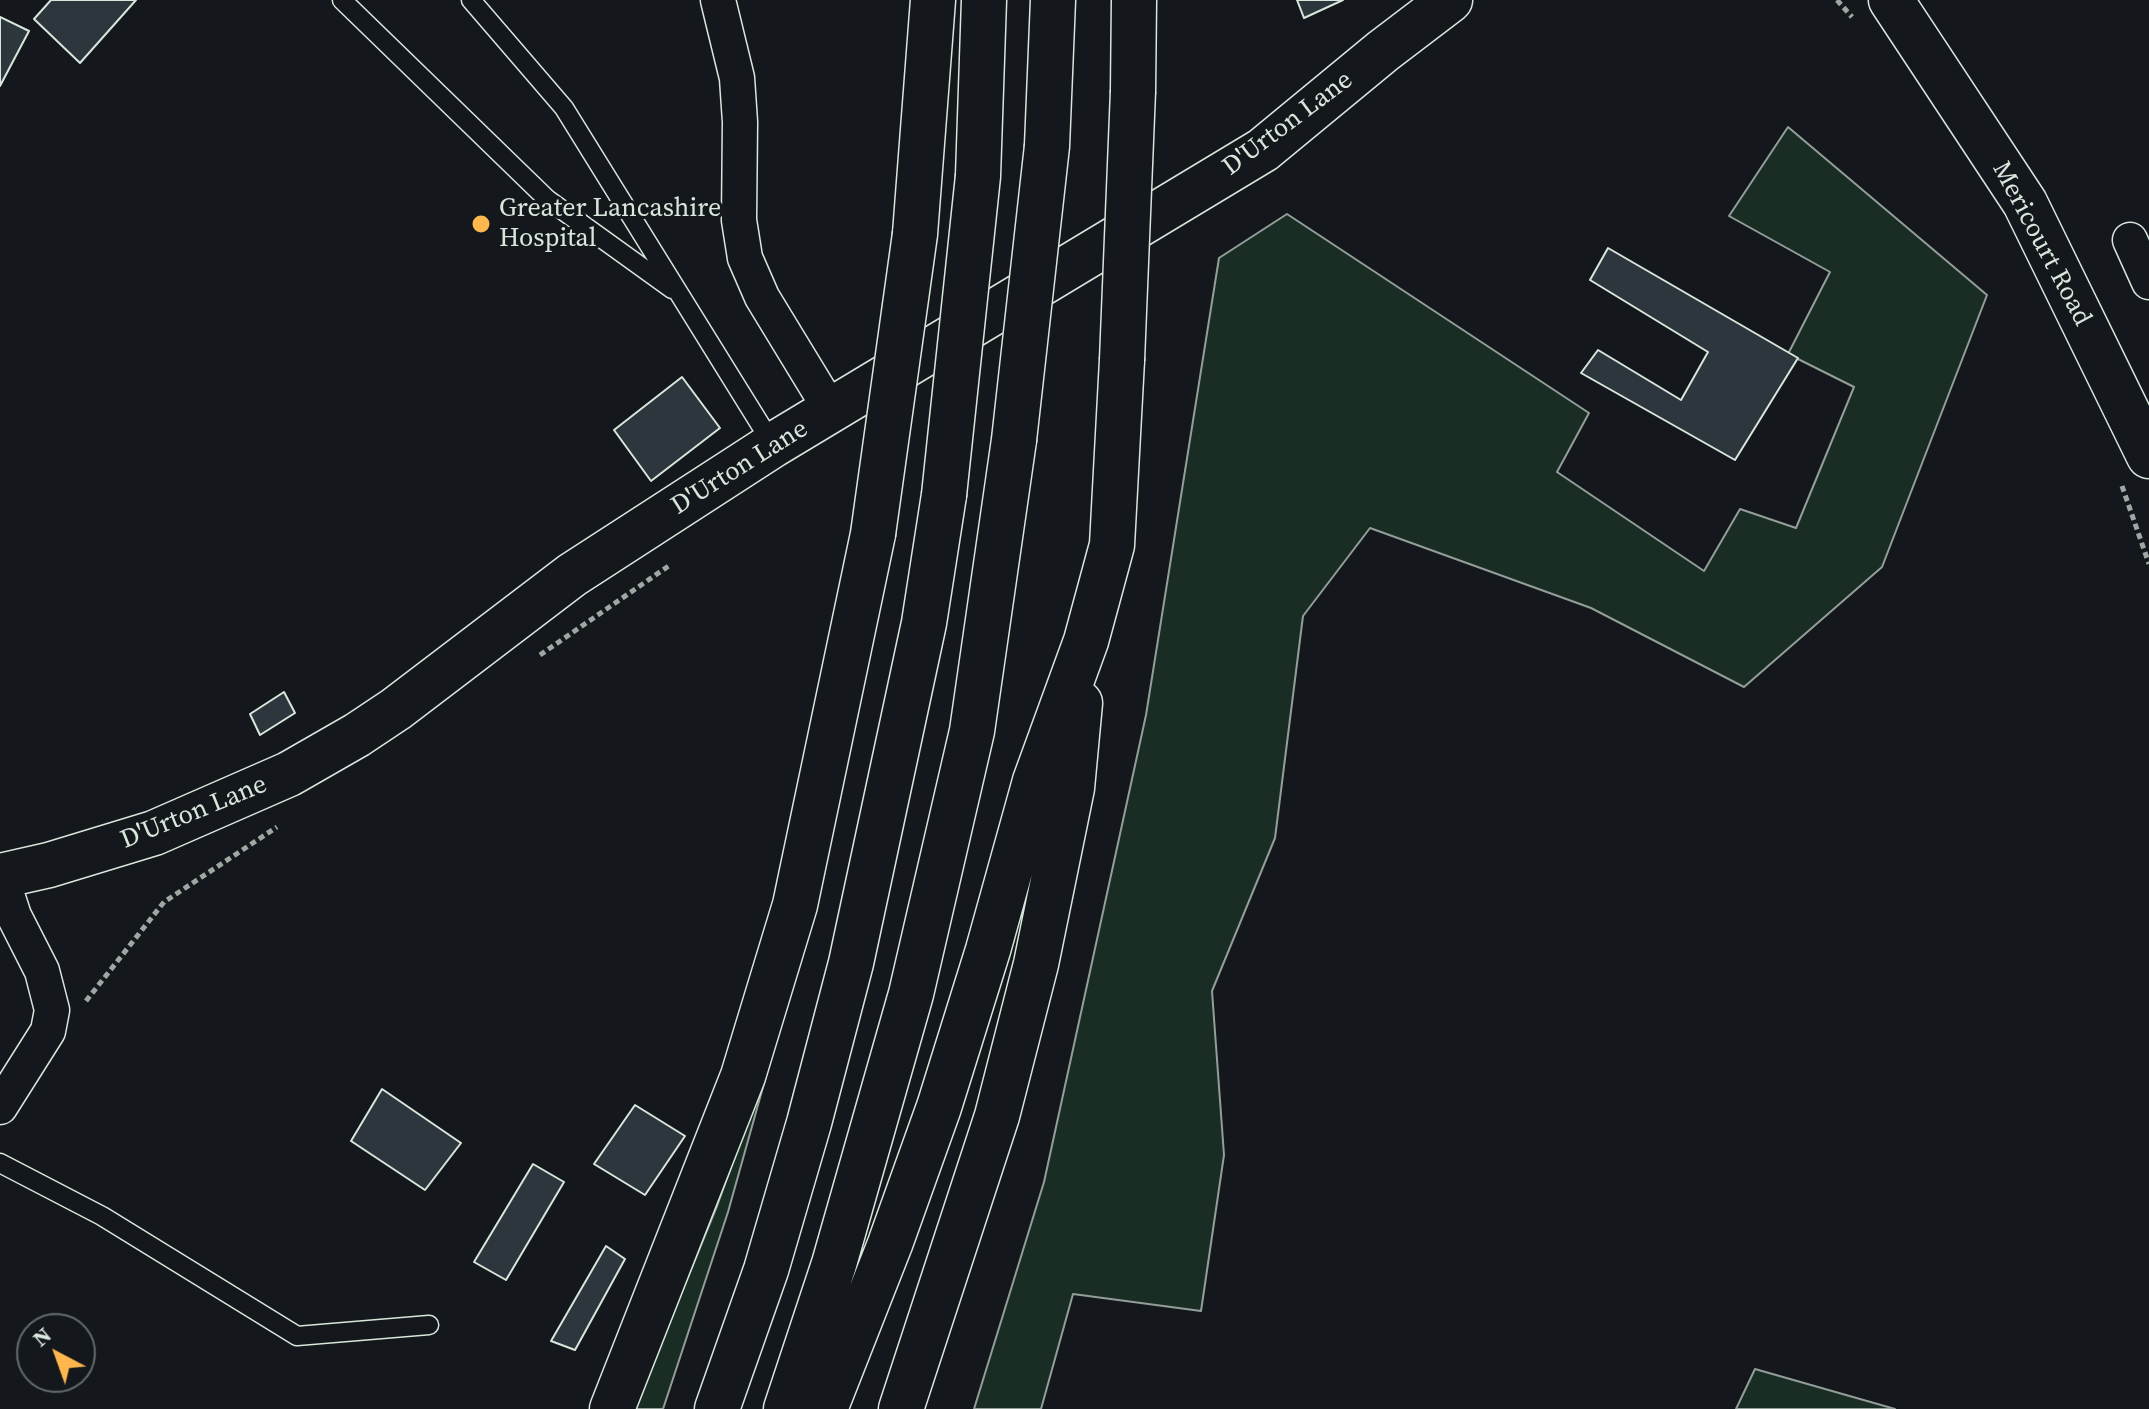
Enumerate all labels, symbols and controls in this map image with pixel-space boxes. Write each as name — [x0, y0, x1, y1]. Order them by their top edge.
street label: D'Urton Lane — [1217, 65, 1359, 183]
street label: Mericourt Road — [1985, 156, 2097, 332]
place label: Greater Lancashire Hospital — [499, 193, 721, 254]
marker: Greater Lancashire Hospital — [470, 213, 492, 235]
street label: D'Urton Lane — [666, 414, 814, 522]
street label: D'Urton Lane — [116, 770, 272, 856]
north arrow — [16, 1313, 96, 1393]
text: N — [26, 1320, 57, 1353]

